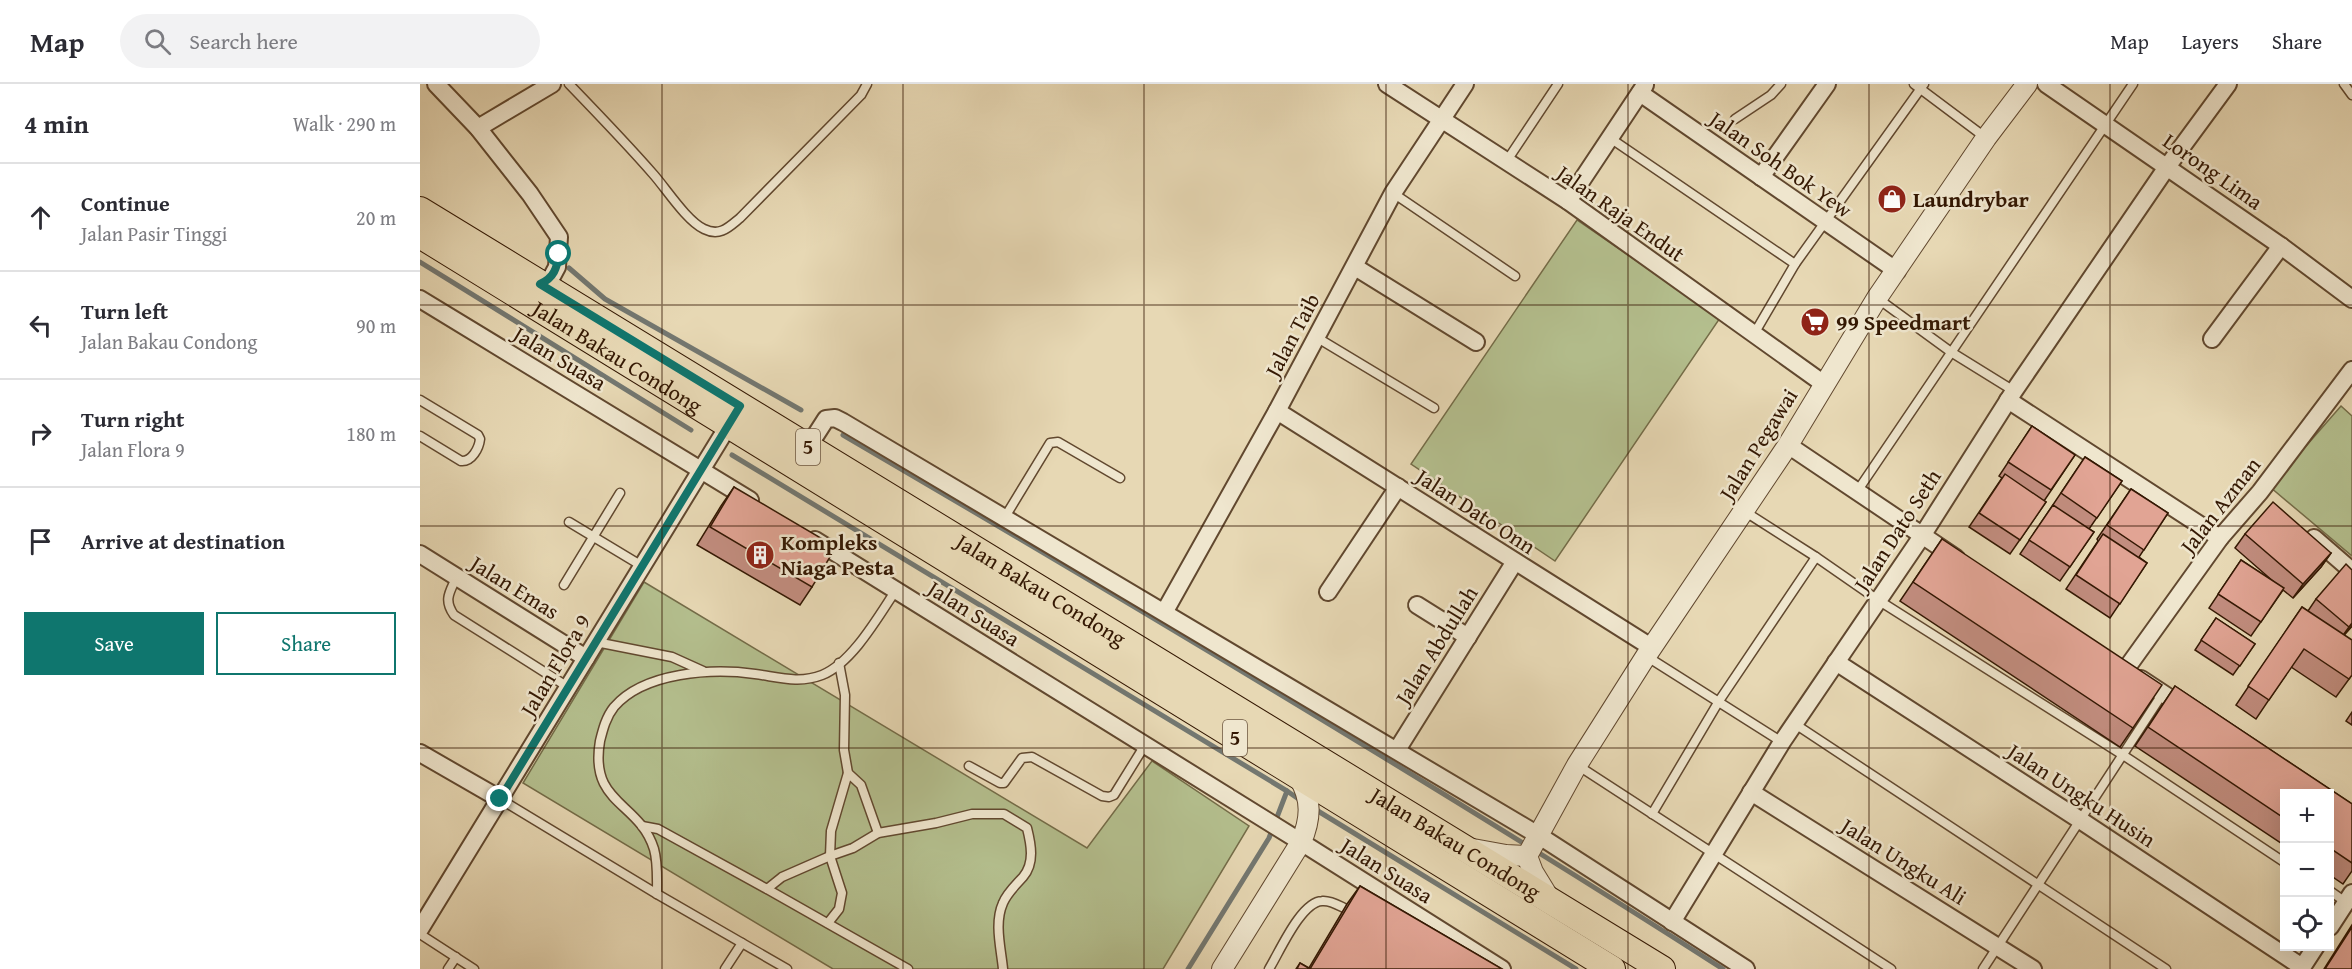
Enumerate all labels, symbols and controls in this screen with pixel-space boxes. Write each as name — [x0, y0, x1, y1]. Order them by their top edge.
search box — [120, 14, 540, 68]
text: Map — [30, 21, 84, 62]
icon: search — [141, 25, 174, 58]
text: Search here — [189, 25, 298, 57]
text: Map — [2110, 26, 2149, 57]
text: Layers — [2182, 26, 2239, 57]
text: Share — [2272, 26, 2322, 57]
street label: Jalan Soh Bok Yew — [1701, 101, 1859, 225]
text: 4 min — [24, 104, 89, 143]
text: Walk · 290 m — [293, 109, 396, 138]
street label: Lorong Lima — [2157, 125, 2270, 218]
street label: Jalan Raja Endut — [1548, 155, 1692, 269]
shop icon: Laundrybar — [1876, 183, 1908, 215]
place label: Laundrybar — [1913, 183, 2029, 215]
text: Continue — [81, 187, 170, 219]
icon: ahead — [24, 201, 57, 234]
text: 20 m — [356, 203, 396, 232]
text: Jalan Pasir Tinggi — [81, 219, 227, 248]
route start — [545, 240, 571, 266]
street label: Jalan Taib — [1255, 288, 1327, 385]
street label: Jalan Bakau Condong — [524, 291, 709, 421]
text: Turn left — [81, 295, 168, 327]
supermarket icon: 99 Speedmart — [1799, 306, 1831, 338]
place label: 99 Speedmart — [1836, 306, 1971, 338]
icon: left — [24, 309, 57, 342]
text: 90 m — [356, 311, 396, 340]
street label: Jalan Suasa — [505, 316, 613, 399]
text: Jalan Bakau Condong — [81, 327, 257, 356]
street label: Jalan Pegawai — [1709, 382, 1805, 509]
text: Turn right — [81, 403, 184, 435]
icon: right — [24, 417, 57, 450]
text: 180 m — [346, 419, 396, 448]
road number: 5 — [796, 429, 820, 465]
text: Jalan Flora 9 — [81, 435, 185, 464]
street label: Jalan Azman — [2170, 449, 2268, 562]
street label: Jalan Dato Onn — [1407, 459, 1543, 562]
street label: Jalan Dato Seth — [1844, 462, 1949, 600]
street label: Jalan Bakau Condong — [947, 524, 1132, 654]
icon: arrive — [24, 525, 57, 558]
text: Arrive at destination — [81, 525, 285, 557]
place label: Kompleks Niaga Pesta — [781, 526, 895, 583]
building icon: Kompleks Niaga Pesta — [744, 539, 776, 571]
street label: Jalan Emas — [462, 546, 566, 627]
street label: Jalan Suasa — [919, 570, 1027, 654]
street label: Jalan Abdullah — [1385, 579, 1486, 713]
street label: Jalan Flora 9 — [510, 608, 598, 725]
button: Save — [24, 612, 204, 675]
button: Share — [216, 612, 396, 675]
road number: 5 — [1223, 720, 1247, 756]
street label: Jalan Ungku Husin — [1999, 733, 2163, 855]
street label: Jalan Bakau Condong — [1362, 777, 1547, 907]
route end — [486, 785, 512, 811]
map controls — [2280, 789, 2334, 951]
button: + — [2280, 789, 2334, 843]
street label: Jalan Ungku Ali — [1833, 808, 1973, 912]
street label: Jalan Suasa — [1332, 827, 1440, 911]
button: − — [2280, 843, 2334, 897]
button: locate — [2280, 897, 2334, 951]

